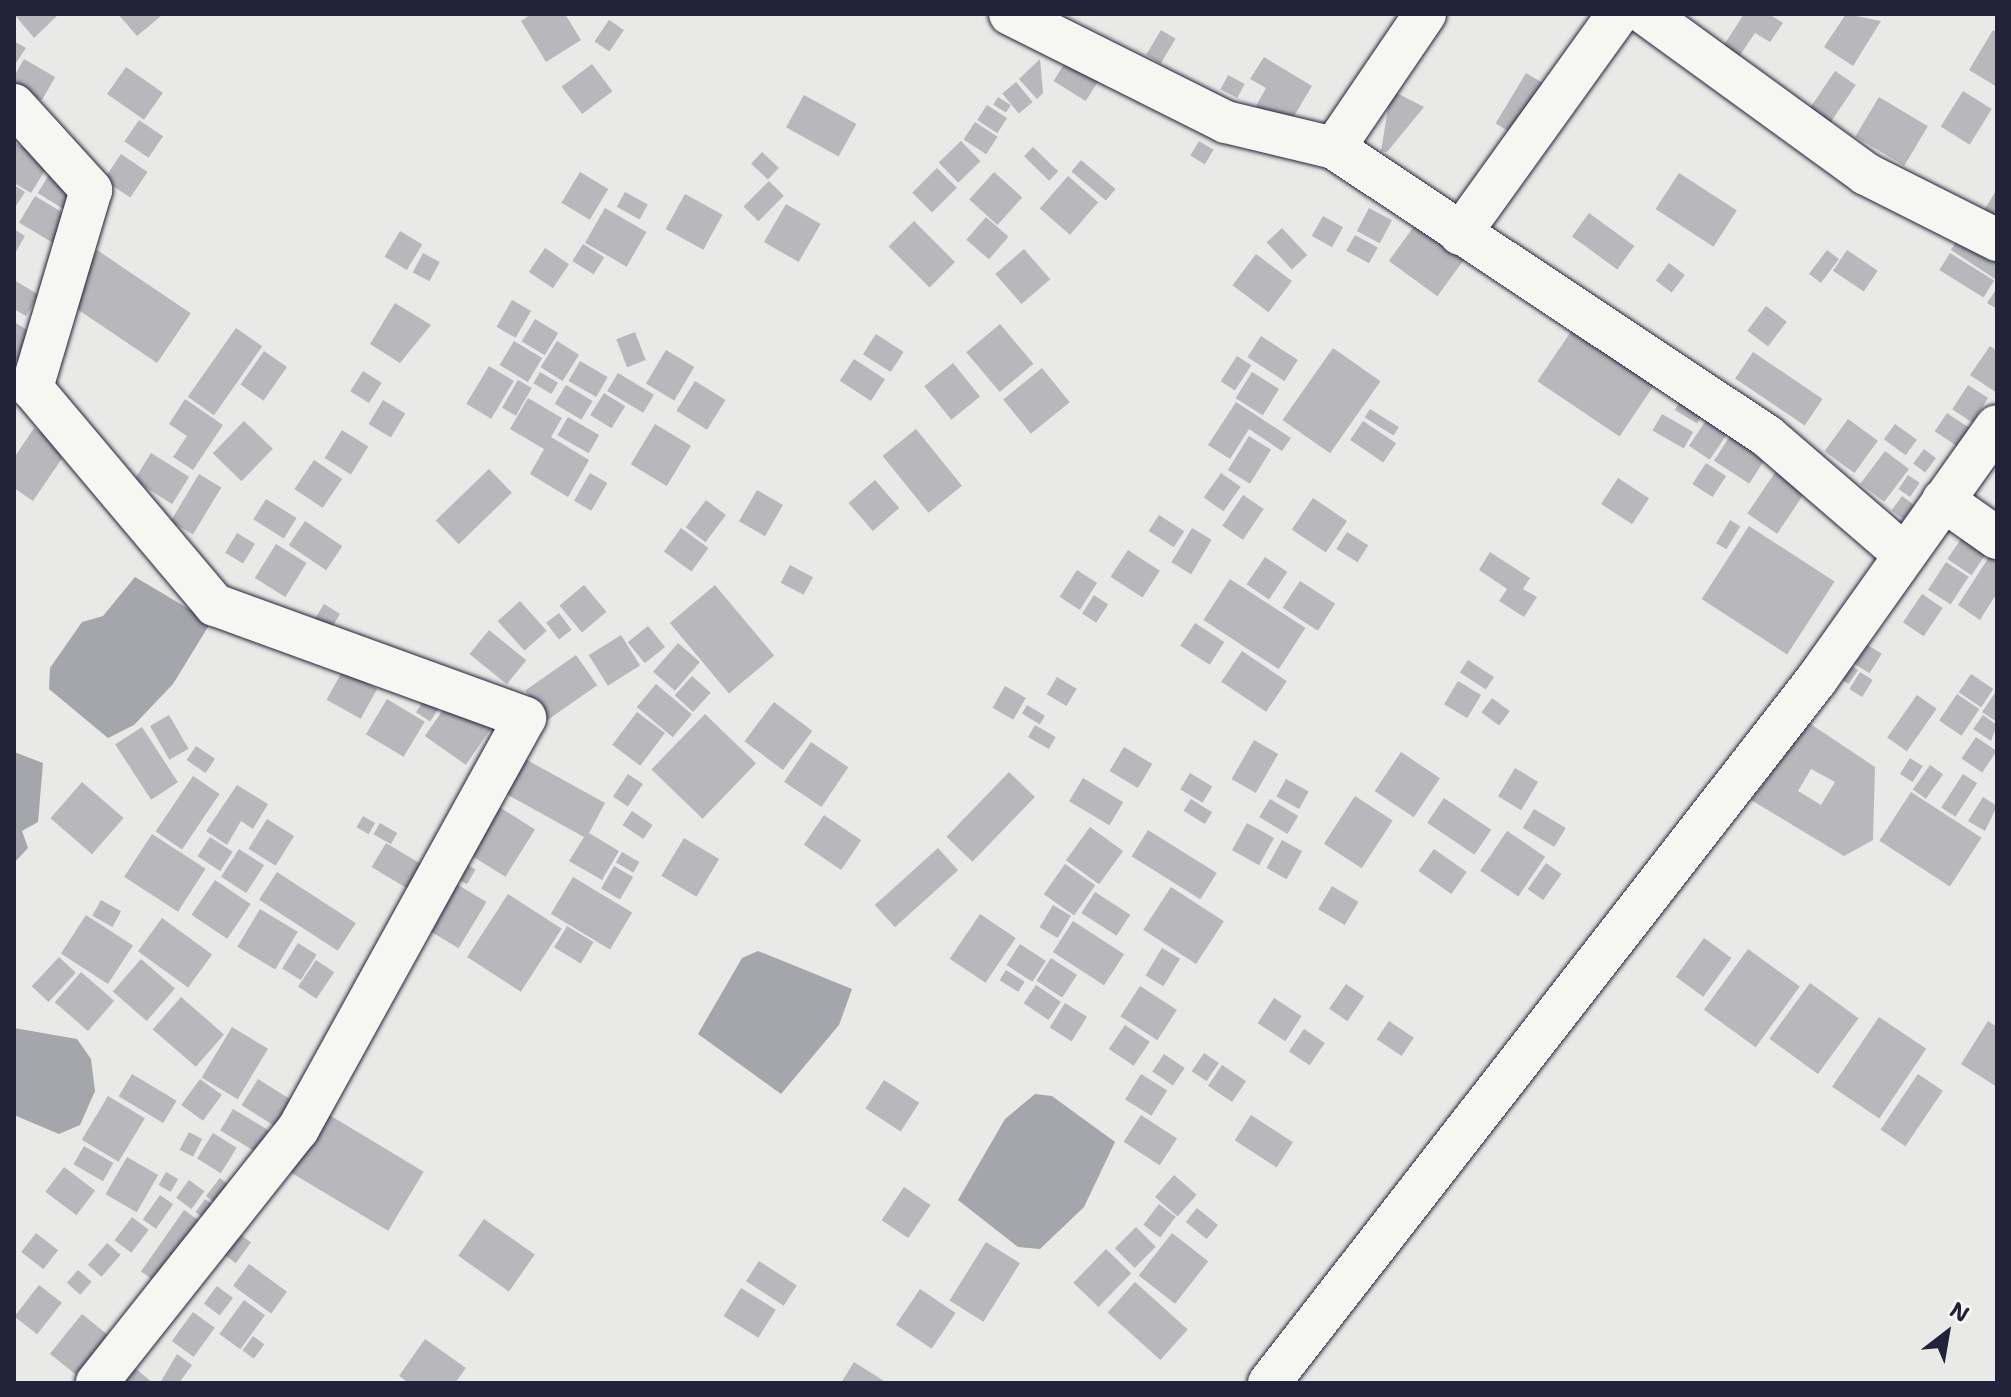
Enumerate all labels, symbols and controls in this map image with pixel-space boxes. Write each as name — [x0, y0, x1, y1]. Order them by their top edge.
north arrow — [1907, 1293, 1987, 1373]
text: N — [1945, 1295, 1975, 1329]

